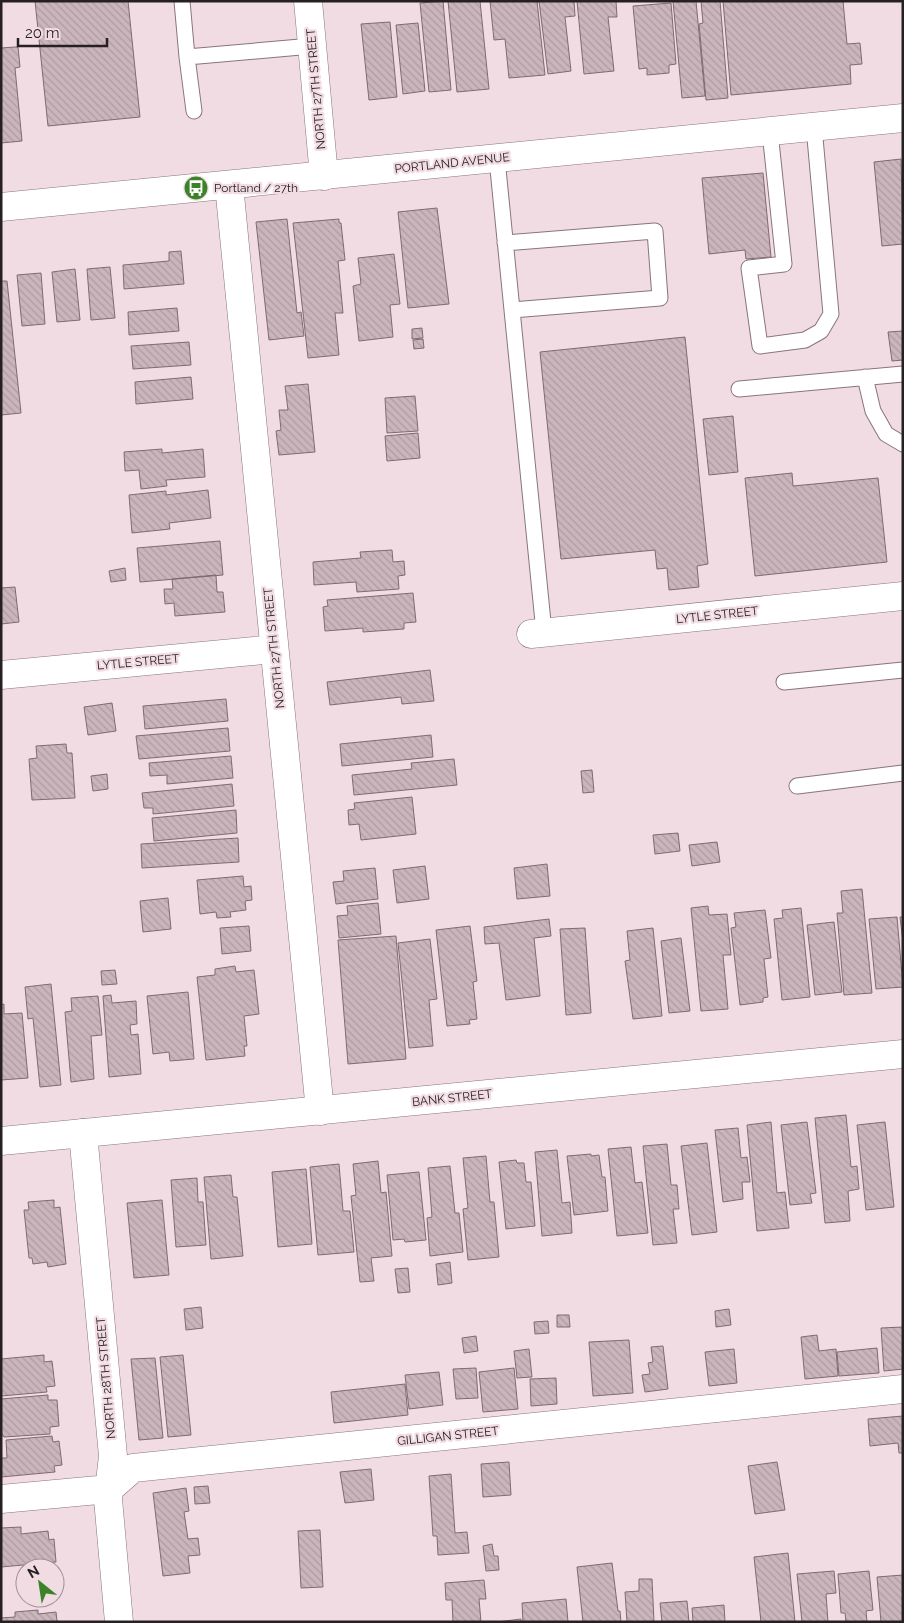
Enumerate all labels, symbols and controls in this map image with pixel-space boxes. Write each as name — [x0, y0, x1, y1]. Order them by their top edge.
scale bar — [18, 15, 106, 47]
text: 20 m — [25, 24, 60, 42]
street label: NORTH 27TH STREET — [304, 27, 328, 150]
street label: PORTLAND AVENUE — [394, 150, 510, 176]
bus stop icon: Portland / 27th — [183, 175, 209, 201]
place label: Portland / 27th — [214, 181, 298, 195]
street label: NORTH 27TH STREET — [261, 586, 287, 709]
street label: LYTLE STREET — [675, 604, 759, 626]
street label: LYTLE STREET — [96, 651, 180, 673]
street label: BANK STREET — [411, 1087, 493, 1109]
street label: NORTH 28TH STREET — [94, 1316, 118, 1439]
street label: GILLIGAN STREET — [397, 1424, 500, 1448]
north arrow — [15, 1558, 65, 1608]
text: N — [25, 1562, 42, 1581]

